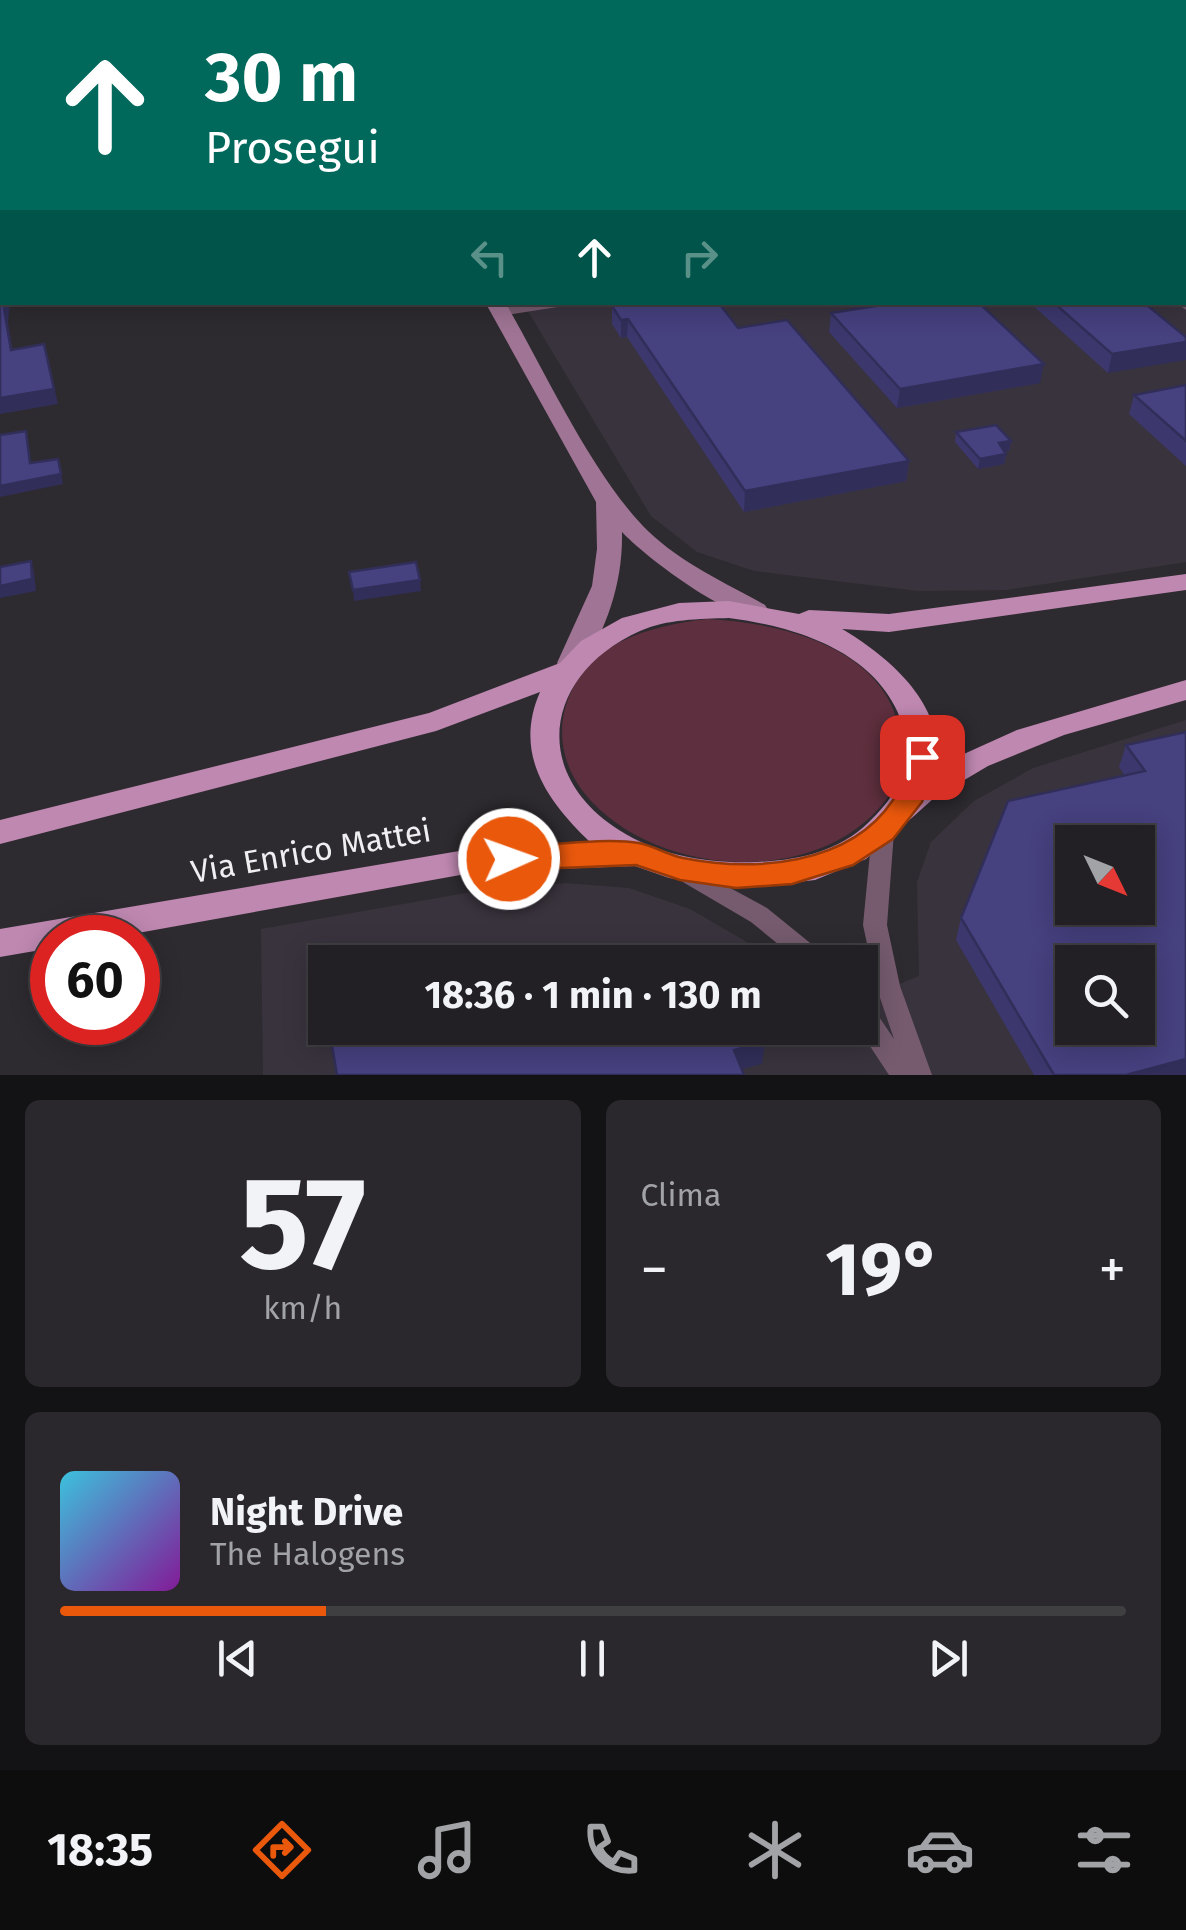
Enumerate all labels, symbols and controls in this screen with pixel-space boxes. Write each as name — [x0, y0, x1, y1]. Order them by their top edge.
text: 30 m — [205, 36, 358, 120]
icon: ahead — [40, 40, 170, 170]
text: Prosegui — [205, 121, 380, 175]
icon: left — [462, 230, 517, 285]
icon: ahead — [567, 230, 622, 285]
icon: right — [672, 230, 727, 285]
pin — [880, 715, 965, 800]
icon: arrive — [895, 730, 950, 785]
position arrow — [457, 807, 561, 911]
street label: Via Enrico Mattei — [188, 811, 434, 891]
north arrow — [1055, 825, 1155, 925]
map controls — [1055, 825, 1155, 1045]
speed limit sign: 60 — [30, 915, 160, 1045]
button: search — [1055, 945, 1155, 1045]
text: 18:36 · 1 min · 130 m — [424, 972, 762, 1018]
text: 57 — [239, 1146, 366, 1302]
text: Clima — [641, 1176, 721, 1214]
text: 19° — [825, 1225, 941, 1315]
text: − — [641, 1237, 668, 1303]
text: + — [1099, 1237, 1126, 1303]
text: km/h — [263, 1289, 342, 1327]
text: Night Drive — [210, 1489, 403, 1535]
text: The Halogens — [210, 1535, 405, 1573]
icon: previous — [210, 1631, 265, 1686]
icon: pause — [565, 1631, 620, 1686]
icon: next — [921, 1631, 976, 1686]
icon: directions — [247, 1815, 317, 1885]
icon: music — [412, 1815, 482, 1885]
icon: phone — [576, 1815, 646, 1885]
icon: climate — [740, 1815, 810, 1885]
icon: car — [905, 1815, 975, 1885]
icon: filters — [1069, 1815, 1139, 1885]
text: 18:35 — [47, 1823, 153, 1877]

